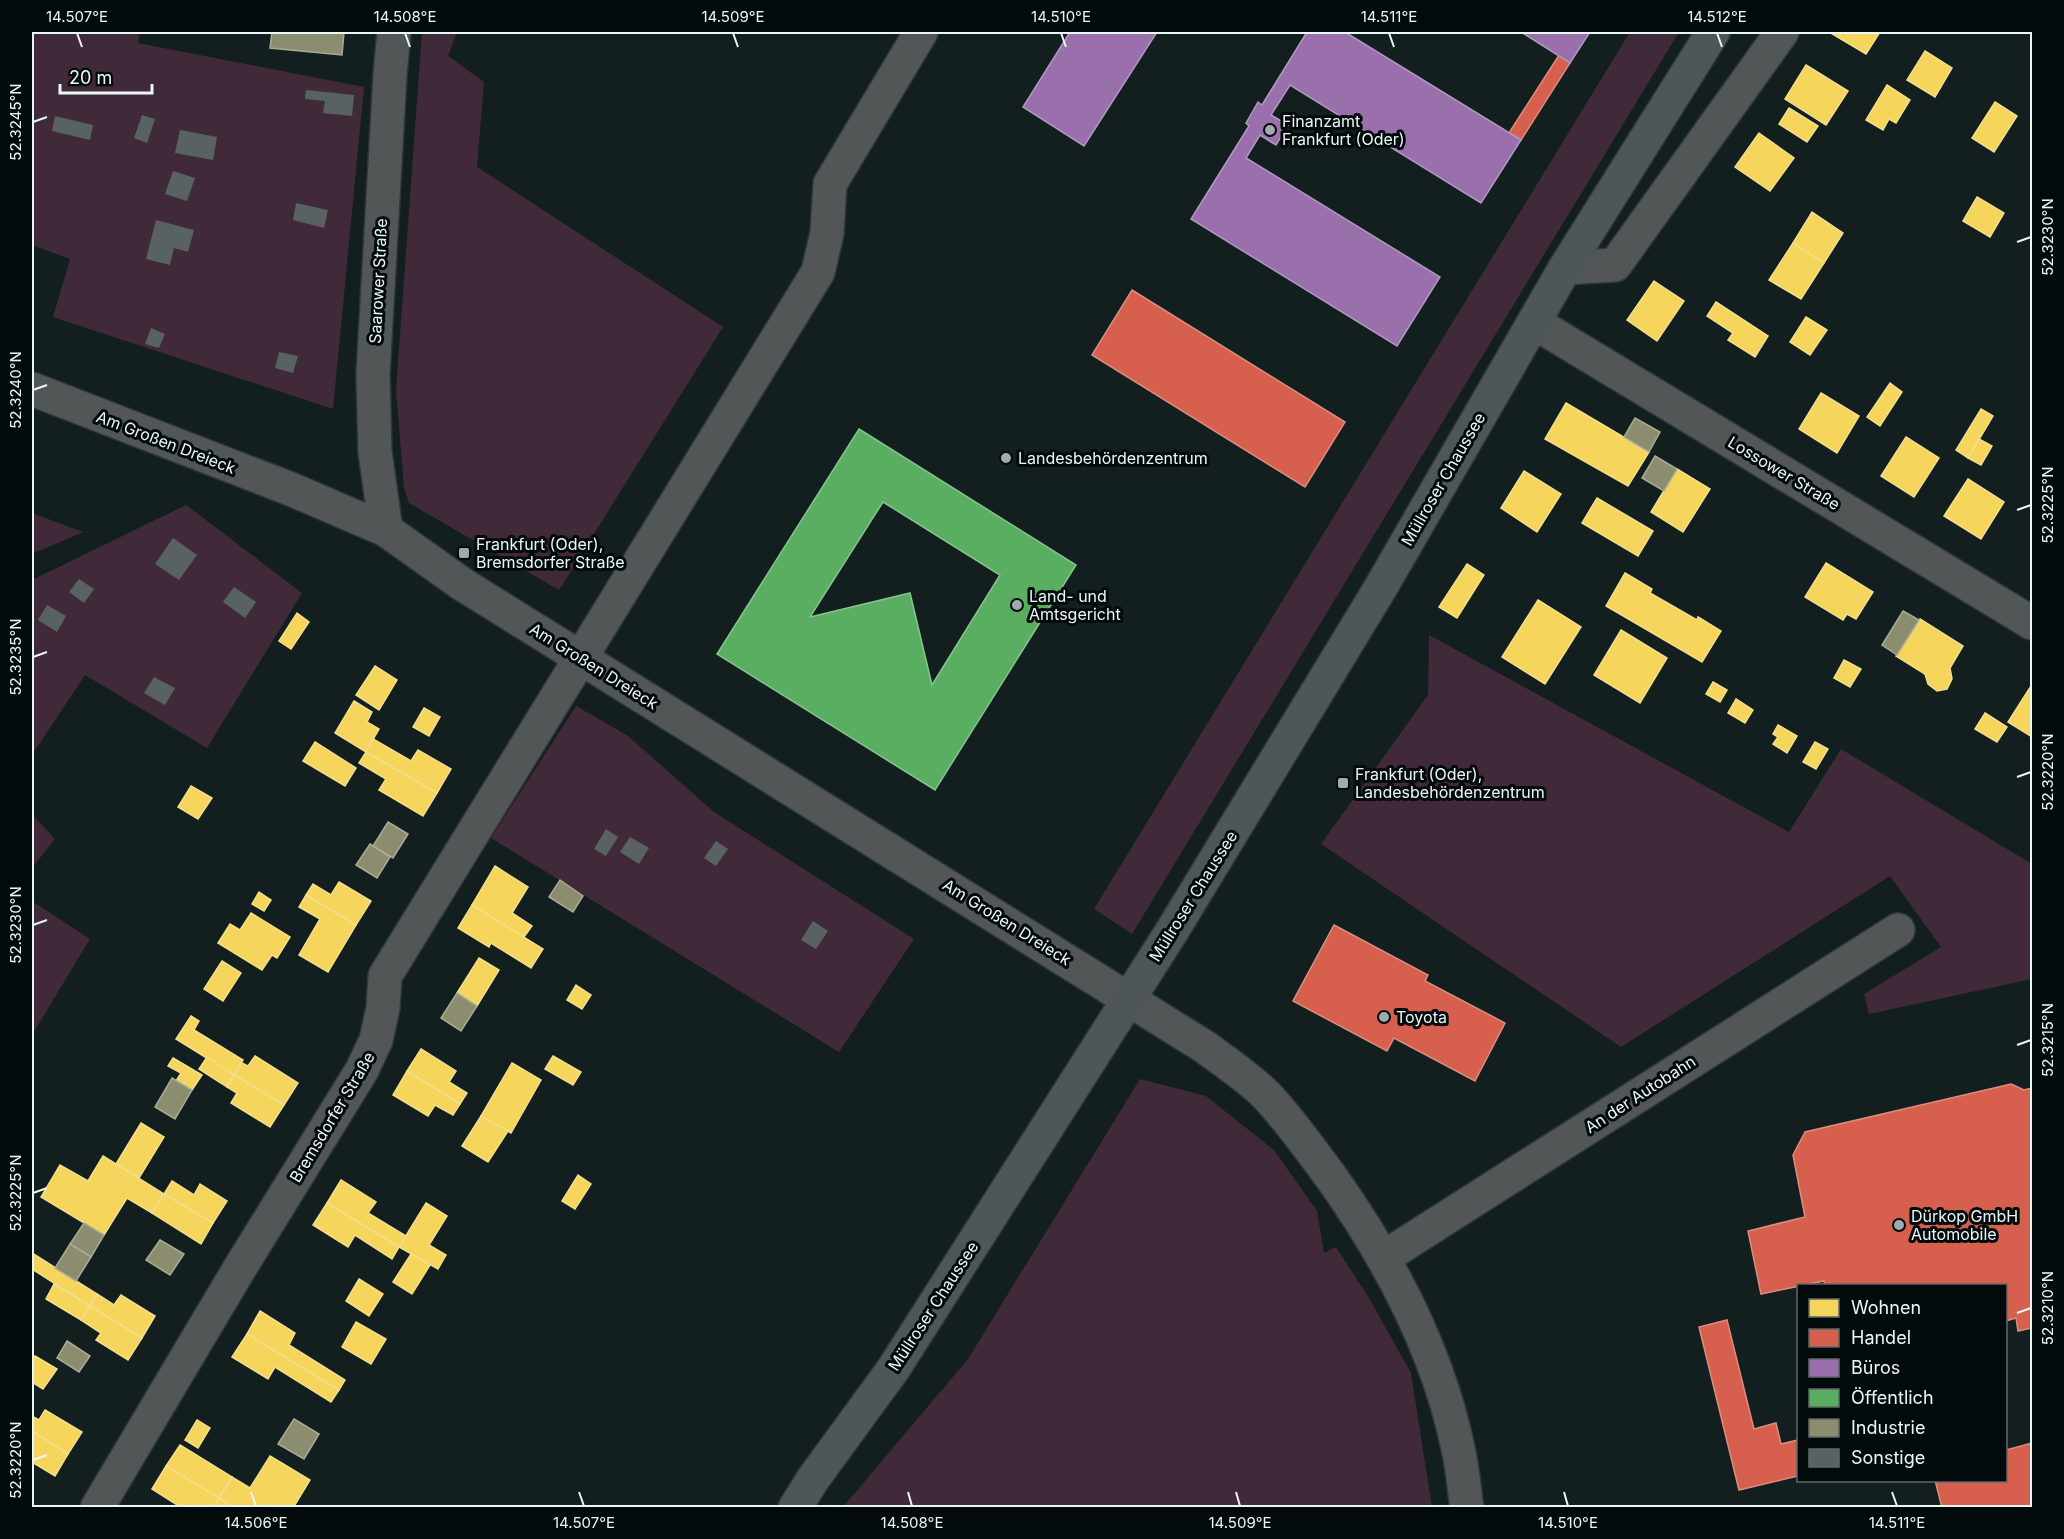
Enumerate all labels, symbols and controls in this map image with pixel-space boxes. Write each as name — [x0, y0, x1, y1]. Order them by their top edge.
text: 14.507°E — [46, 7, 108, 26]
text: 14.508°E — [374, 7, 436, 26]
text: 14.509°E — [701, 7, 765, 26]
text: 14.510°E — [1031, 7, 1091, 26]
text: 14.511°E — [1361, 7, 1417, 26]
text: 14.512°E — [1687, 7, 1747, 26]
scale bar — [60, 57, 152, 95]
text: 20 m — [69, 67, 112, 88]
text: 52.3245°N — [6, 83, 25, 161]
place label: Finanzamt Frankfurt (Oder) — [1282, 111, 1405, 149]
marker: Finanzamt Frankfurt (Oder) — [1263, 123, 1277, 137]
text: 52.3230°N — [2038, 198, 2057, 276]
street label: Saarower Straße — [365, 218, 391, 344]
text: 52.3240°N — [6, 351, 25, 429]
street label: Am Großen Dreieck — [93, 406, 239, 478]
street label: Müllroser Chaussee — [1397, 409, 1489, 549]
street label: Lossower Straße — [1724, 432, 1844, 514]
place label: Landesbehördenzentrum — [1018, 448, 1208, 468]
marker: Landesbehördenzentrum — [999, 451, 1013, 465]
text: 52.3225°N — [2038, 467, 2057, 544]
place label: Frankfurt (Oder), Bremsdorfer Straße — [476, 534, 625, 572]
marker: Frankfurt (Oder), Bremsdorfer Straße — [457, 546, 471, 560]
place label: Land- und Amtsgericht — [1029, 586, 1121, 624]
marker: Land- und Amtsgericht — [1010, 598, 1024, 612]
text: 52.3235°N — [6, 618, 25, 696]
street label: Am Großen Dreieck — [526, 618, 662, 714]
text: 52.3220°N — [2038, 733, 2057, 811]
place label: Frankfurt (Oder), Landesbehördenzentrum — [1355, 764, 1545, 802]
marker: Frankfurt (Oder), Landesbehördenzentrum — [1336, 776, 1350, 790]
street label: Müllroser Chaussee — [1145, 827, 1241, 965]
street label: Am Großen Dreieck — [939, 874, 1075, 970]
text: 52.3230°N — [6, 886, 25, 964]
text: 52.3215°N — [2038, 1003, 2057, 1077]
place label: Toyota — [1396, 1007, 1447, 1027]
marker: Toyota — [1377, 1010, 1391, 1024]
street label: Bremsdorfer Straße — [285, 1048, 379, 1186]
street label: An der Autobahn — [1581, 1051, 1699, 1137]
text: 52.3225°N — [6, 1155, 25, 1232]
place label: Dürkop GmbH Automobile — [1911, 1206, 2018, 1244]
marker: Dürkop GmbH Automobile — [1892, 1218, 1906, 1232]
street label: Müllroser Chaussee — [884, 1237, 982, 1375]
text: 52.3210°N — [2038, 1271, 2057, 1345]
legend — [1797, 1284, 2007, 1482]
text: Wohnen — [1851, 1297, 1921, 1318]
text: Handel — [1851, 1327, 1911, 1348]
text: Büros — [1851, 1357, 1900, 1378]
text: Öffentlich — [1851, 1386, 1934, 1408]
text: Industrie — [1851, 1417, 1925, 1438]
text: 52.3220°N — [6, 1421, 25, 1499]
text: Sonstige — [1851, 1447, 1925, 1468]
text: 14.506°E — [224, 1513, 288, 1532]
text: 14.507°E — [553, 1513, 615, 1532]
text: 14.508°E — [881, 1513, 943, 1532]
text: 14.509°E — [1208, 1513, 1272, 1532]
text: 14.510°E — [1538, 1513, 1598, 1532]
text: 14.511°E — [1869, 1513, 1925, 1532]

